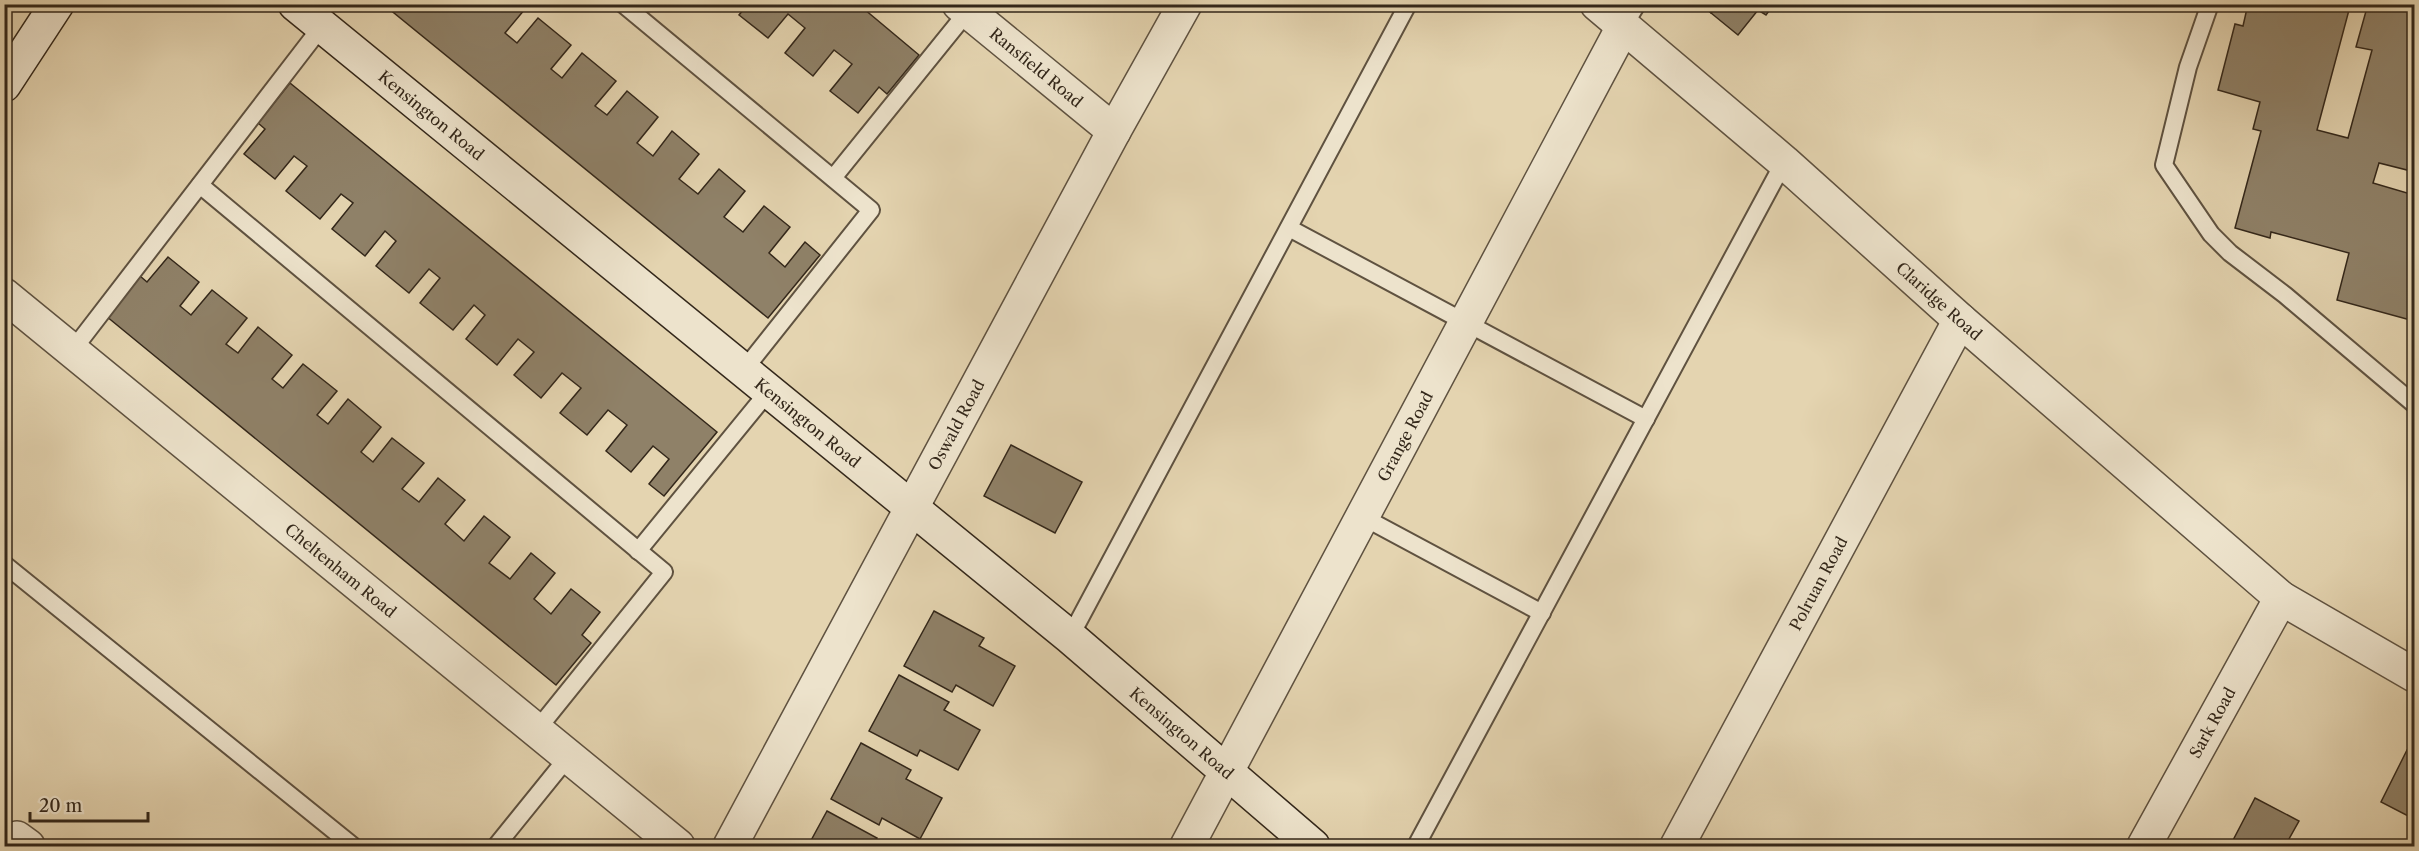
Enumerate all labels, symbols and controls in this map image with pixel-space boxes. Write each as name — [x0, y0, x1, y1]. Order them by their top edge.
street label: Ransfield Road — [986, 23, 1087, 112]
street label: Kensington Road — [374, 66, 488, 165]
street label: Claridge Road — [1892, 258, 1986, 345]
street label: Kensington Road — [751, 374, 865, 472]
street label: Oswald Road — [924, 376, 989, 474]
street label: Grange Road — [1373, 388, 1437, 485]
street label: Cheltenham Road — [281, 519, 401, 622]
street label: Polruan Road — [1785, 533, 1852, 634]
street label: Kensington Road — [1126, 683, 1238, 783]
street label: Sark Road — [2185, 684, 2240, 761]
scale bar — [30, 785, 148, 823]
text: 20 m — [39, 795, 83, 817]

